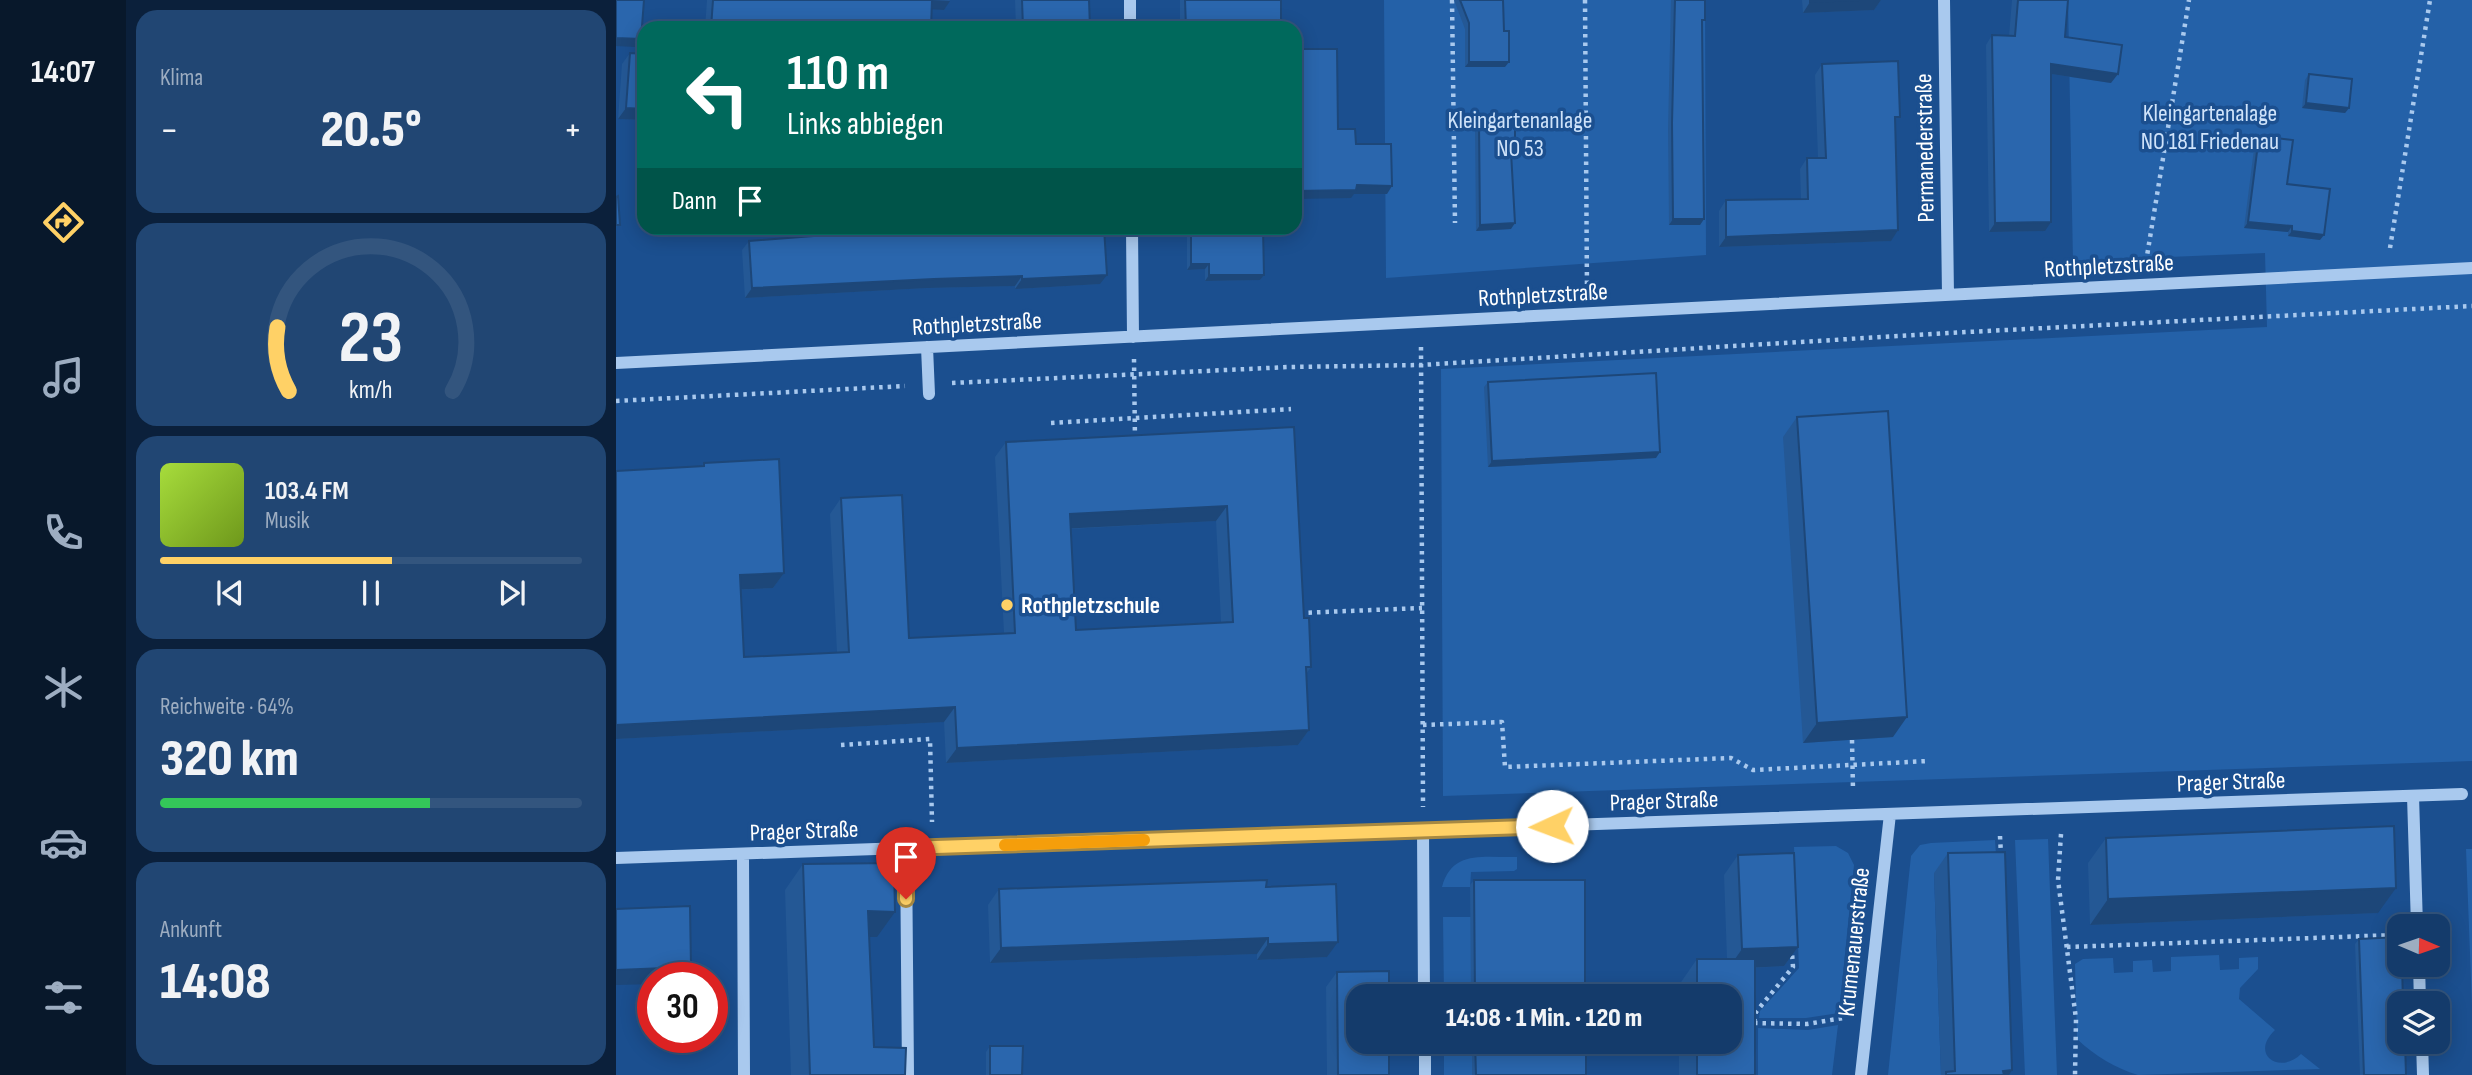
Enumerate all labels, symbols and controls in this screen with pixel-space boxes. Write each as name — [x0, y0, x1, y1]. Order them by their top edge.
text: 110 m — [787, 45, 889, 104]
icon: left — [672, 49, 763, 140]
text: 14:07 — [31, 53, 95, 92]
text: Klima — [160, 64, 203, 92]
street label: Permanederstraße — [1909, 73, 1941, 223]
text: 20.5° — [320, 99, 422, 162]
park label: Kleingartenalage NO 181 Friedenau — [2141, 99, 2279, 156]
text: Links abbiegen — [787, 105, 944, 144]
park label: Kleingartenanlage NO 53 — [1448, 106, 1592, 163]
text: − — [160, 108, 179, 153]
text: + — [563, 108, 582, 153]
icon: arrive — [731, 182, 769, 220]
text: Dann — [672, 186, 717, 217]
icon: directions — [39, 198, 88, 247]
street label: Rothpletzstraße — [2043, 248, 2175, 284]
street label: Rothpletzstraße — [1477, 277, 1609, 313]
text: 23 — [339, 295, 403, 383]
street label: Rothpletzstraße — [911, 306, 1043, 342]
icon: music — [39, 353, 88, 402]
text: km/h — [349, 374, 393, 405]
text: 103.4 FM — [265, 476, 349, 507]
text: Musik — [265, 507, 310, 535]
icon: phone — [39, 508, 88, 557]
icon: previous — [211, 574, 249, 612]
icon: pause — [352, 574, 390, 612]
icon: next — [493, 574, 531, 612]
place label: Rothpletzschule — [1021, 591, 1160, 620]
marker: Rothpletzschule — [999, 597, 1015, 613]
icon: climate — [39, 663, 88, 712]
text: Reichweite · 64% — [160, 693, 294, 721]
text: 320 km — [160, 728, 299, 791]
street label: Prager Straße — [2176, 766, 2286, 798]
street label: Prager Straße — [1609, 785, 1719, 817]
position arrow — [1515, 789, 1589, 863]
street label: Prager Straße — [749, 815, 859, 847]
icon: car — [39, 818, 88, 867]
pin — [876, 827, 936, 899]
icon: arrive — [887, 838, 925, 876]
street label: Krumenauerstraße — [1832, 866, 1876, 1018]
north arrow — [2387, 914, 2450, 976]
map controls — [2387, 914, 2450, 1054]
text: Ankunft — [160, 916, 222, 944]
text: 14:08 — [160, 951, 271, 1014]
speed limit sign: 30 — [637, 962, 728, 1053]
icon: filters — [39, 973, 88, 1022]
button: layers — [2387, 991, 2450, 1054]
text: 14:08 · 1 Min. · 120 m — [1446, 1003, 1642, 1034]

